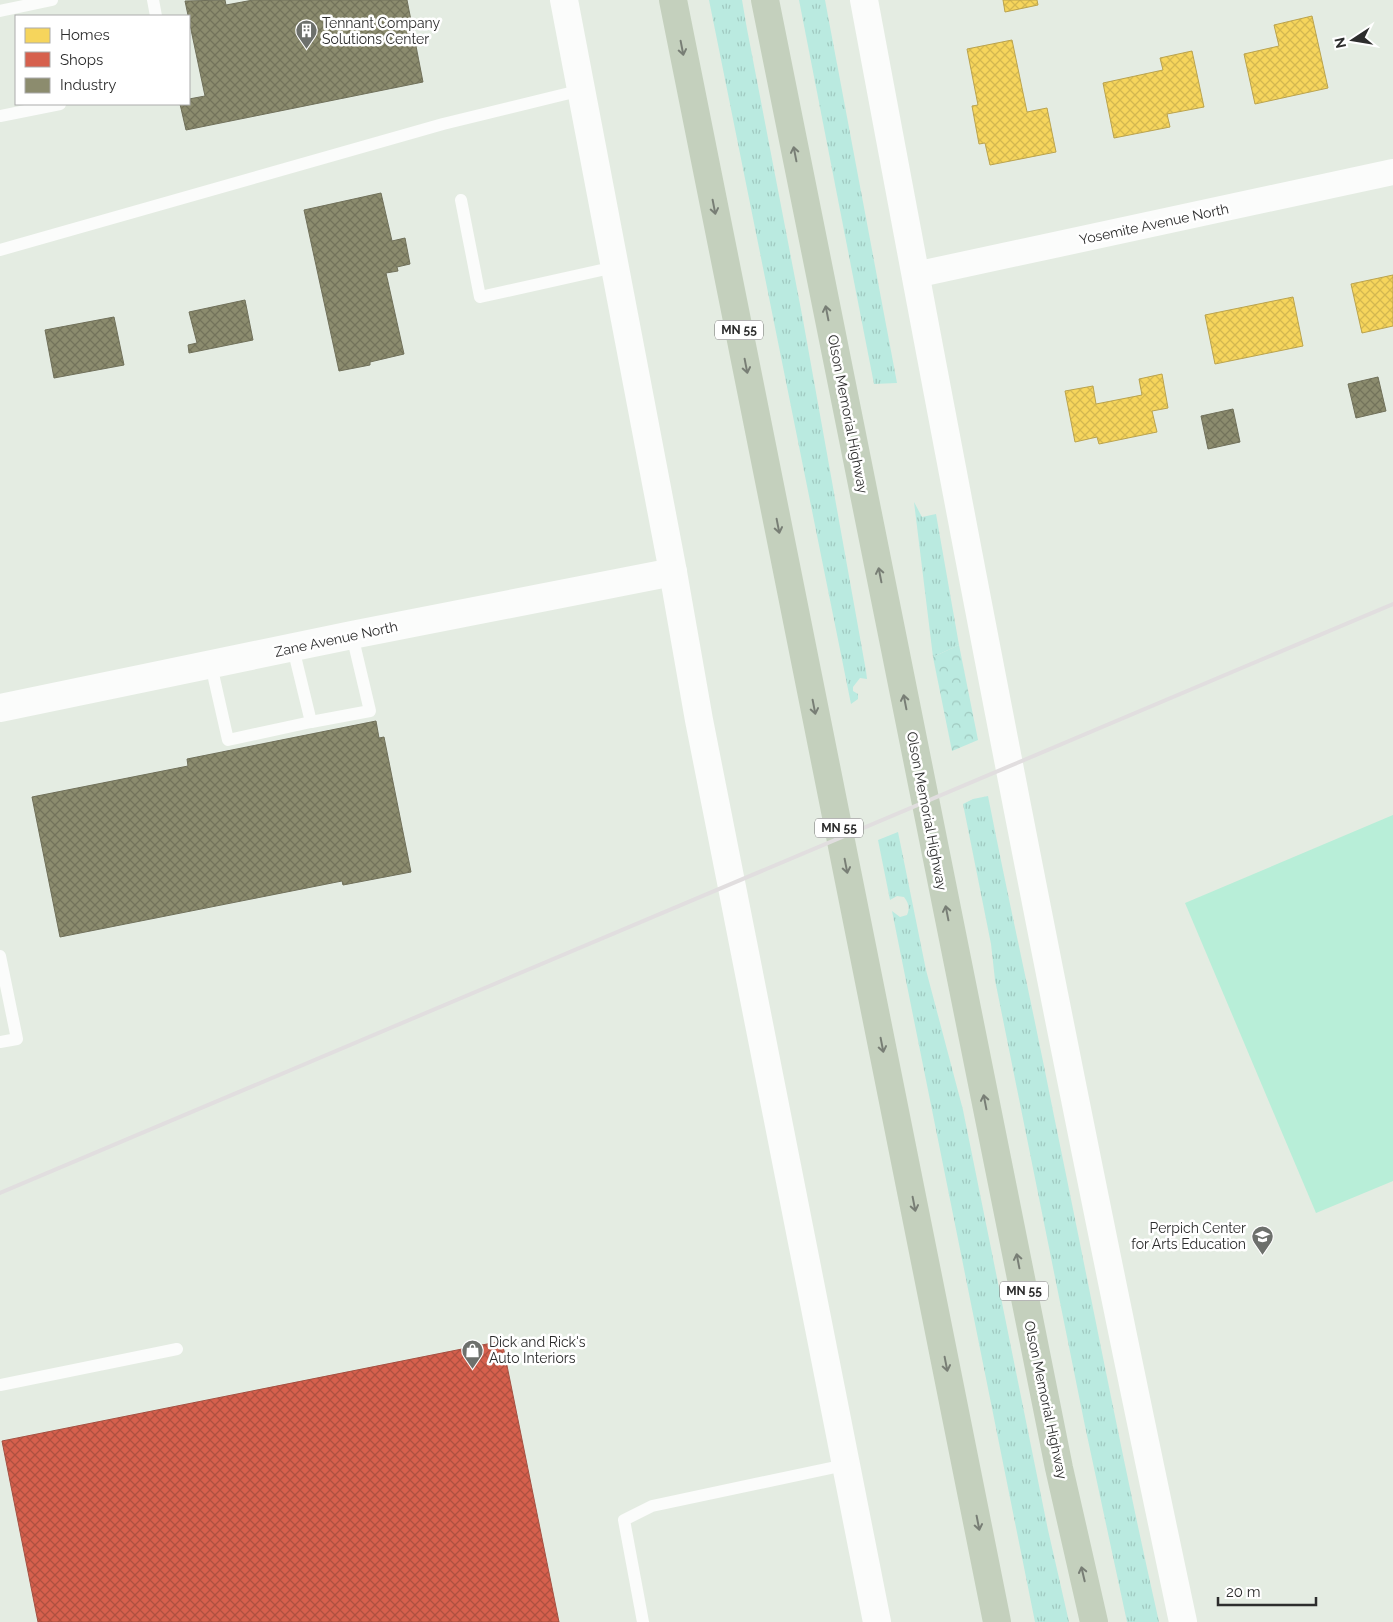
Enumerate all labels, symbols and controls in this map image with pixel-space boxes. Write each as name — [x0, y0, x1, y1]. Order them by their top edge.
legend — [15, 15, 190, 105]
place label: Tennant Company Solutions Center — [322, 15, 441, 47]
north arrow — [1328, 15, 1378, 65]
building icon: Tennant Company Solutions Center — [294, 19, 318, 50]
text: Homes — [60, 26, 110, 44]
text: N — [1331, 36, 1349, 50]
one-way arrow — [678, 39, 687, 55]
text: Shops — [60, 51, 103, 69]
text: Industry — [60, 76, 116, 94]
one-way arrow — [790, 146, 800, 162]
one-way arrow — [710, 199, 719, 215]
street label: Yosemite Avenue North — [1078, 200, 1230, 248]
one-way arrow — [822, 305, 832, 321]
road number: MN 55 — [715, 320, 763, 340]
street label: Olson Memorial Highway — [825, 333, 871, 495]
one-way arrow — [742, 358, 751, 374]
one-way arrow — [774, 517, 783, 533]
one-way arrow — [874, 568, 884, 584]
street label: Zane Avenue North — [273, 618, 399, 660]
one-way arrow — [900, 694, 909, 710]
one-way arrow — [810, 698, 820, 714]
street label: Olson Memorial Highway — [904, 730, 950, 892]
road number: MN 55 — [815, 818, 863, 838]
one-way arrow — [842, 858, 851, 874]
one-way arrow — [942, 905, 951, 921]
one-way arrow — [878, 1037, 887, 1053]
one-way arrow — [980, 1094, 990, 1110]
one-way arrow — [910, 1196, 919, 1212]
place label: Perpich Center for Arts Education — [1131, 1220, 1246, 1252]
school or university icon: Perpich Center for Arts Education — [1250, 1224, 1274, 1255]
one-way arrow — [1012, 1254, 1022, 1270]
road number: MN 55 — [1000, 1282, 1048, 1300]
street label: Olson Memorial Highway — [1021, 1319, 1071, 1481]
place label: Dick and Rick's Auto Interiors — [489, 1334, 586, 1366]
shop icon: Dick and Rick's Auto Interiors — [461, 1338, 485, 1369]
one-way arrow — [942, 1355, 952, 1371]
one-way arrow — [973, 1515, 983, 1531]
one-way arrow — [1078, 1567, 1087, 1583]
scale bar — [1218, 1574, 1316, 1606]
text: 20 m — [1226, 1583, 1261, 1601]

